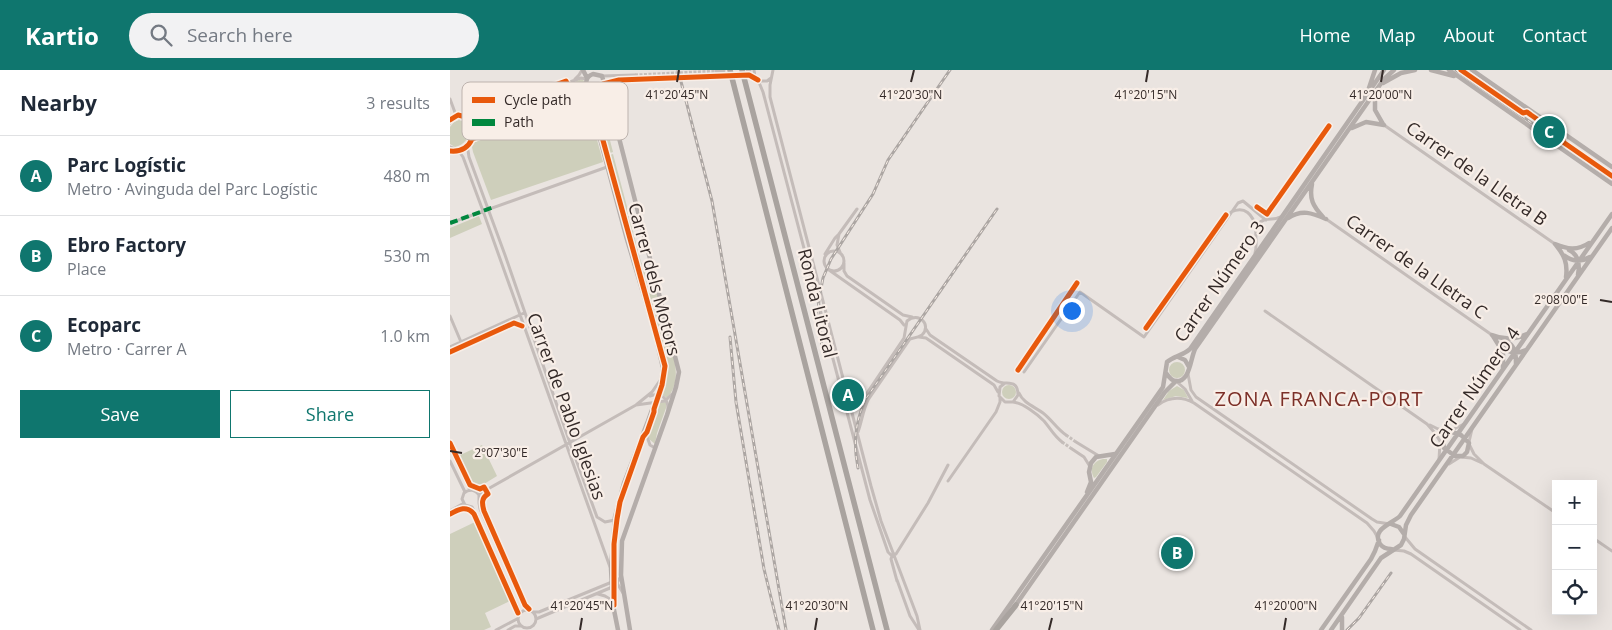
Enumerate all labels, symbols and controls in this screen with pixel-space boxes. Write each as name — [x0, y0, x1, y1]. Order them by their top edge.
search box — [129, 13, 479, 58]
text: Kartio — [25, 19, 99, 52]
icon: search — [147, 21, 175, 49]
text: Search here — [187, 22, 293, 48]
text: Home — [1300, 23, 1350, 47]
text: Map — [1378, 23, 1416, 47]
text: About — [1444, 23, 1494, 47]
text: Contact — [1522, 23, 1587, 47]
legend — [462, 82, 628, 140]
text: 41°20'45"N — [646, 86, 708, 103]
text: 41°20'30"N — [880, 86, 942, 103]
text: 41°20'15"N — [1115, 86, 1177, 103]
text: 41°20'00"N — [1350, 86, 1412, 103]
text: Nearby — [20, 89, 97, 117]
text: Cycle path — [504, 90, 572, 109]
text: 3 results — [366, 92, 430, 114]
text: Path — [504, 112, 534, 131]
pin: C — [1533, 113, 1565, 151]
street label: Carrer de la Lletra B — [1402, 116, 1552, 230]
text: Parc Logístic — [67, 152, 186, 178]
text: A — [30, 165, 42, 187]
text: 480 m — [384, 165, 430, 187]
text: Metro · Avinguda del Parc Logístic — [67, 178, 318, 200]
street label: Carrer dels Motors — [623, 200, 687, 358]
street label: Carrer de la Lletra C — [1342, 208, 1492, 324]
street label: Carrer Número 3 — [1168, 216, 1270, 346]
text: Ebro Factory — [67, 232, 186, 258]
text: B — [31, 245, 41, 267]
text: 530 m — [384, 245, 430, 267]
street label: Ronda Litoral — [793, 246, 843, 360]
text: Place — [67, 258, 106, 280]
text: 2°08'00"E — [1534, 291, 1588, 308]
your location — [1059, 298, 1085, 324]
street label: Carrer de Pablo Iglesias — [522, 309, 612, 503]
text: Ecoparc — [67, 312, 141, 338]
street label: Carrer Número 4 — [1423, 322, 1525, 452]
text: C — [31, 325, 41, 347]
text: 1.0 km — [380, 325, 430, 347]
text: Metro · Carrer A — [67, 338, 187, 360]
pin: A — [832, 376, 864, 414]
district label: ZONA FRANCA-PORT — [1215, 385, 1423, 412]
button: Save — [20, 390, 220, 438]
button: Share — [230, 390, 430, 438]
text: 2°07'30"E — [474, 444, 528, 461]
map controls — [1552, 480, 1597, 615]
button: + — [1552, 480, 1597, 525]
button: − — [1552, 525, 1597, 570]
pin: B — [1161, 534, 1193, 572]
button: locate — [1552, 570, 1597, 615]
text: 41°20'45"N — [551, 597, 613, 614]
text: 41°20'30"N — [786, 597, 848, 614]
text: 41°20'15"N — [1021, 597, 1083, 614]
text: 41°20'00"N — [1255, 597, 1317, 614]

